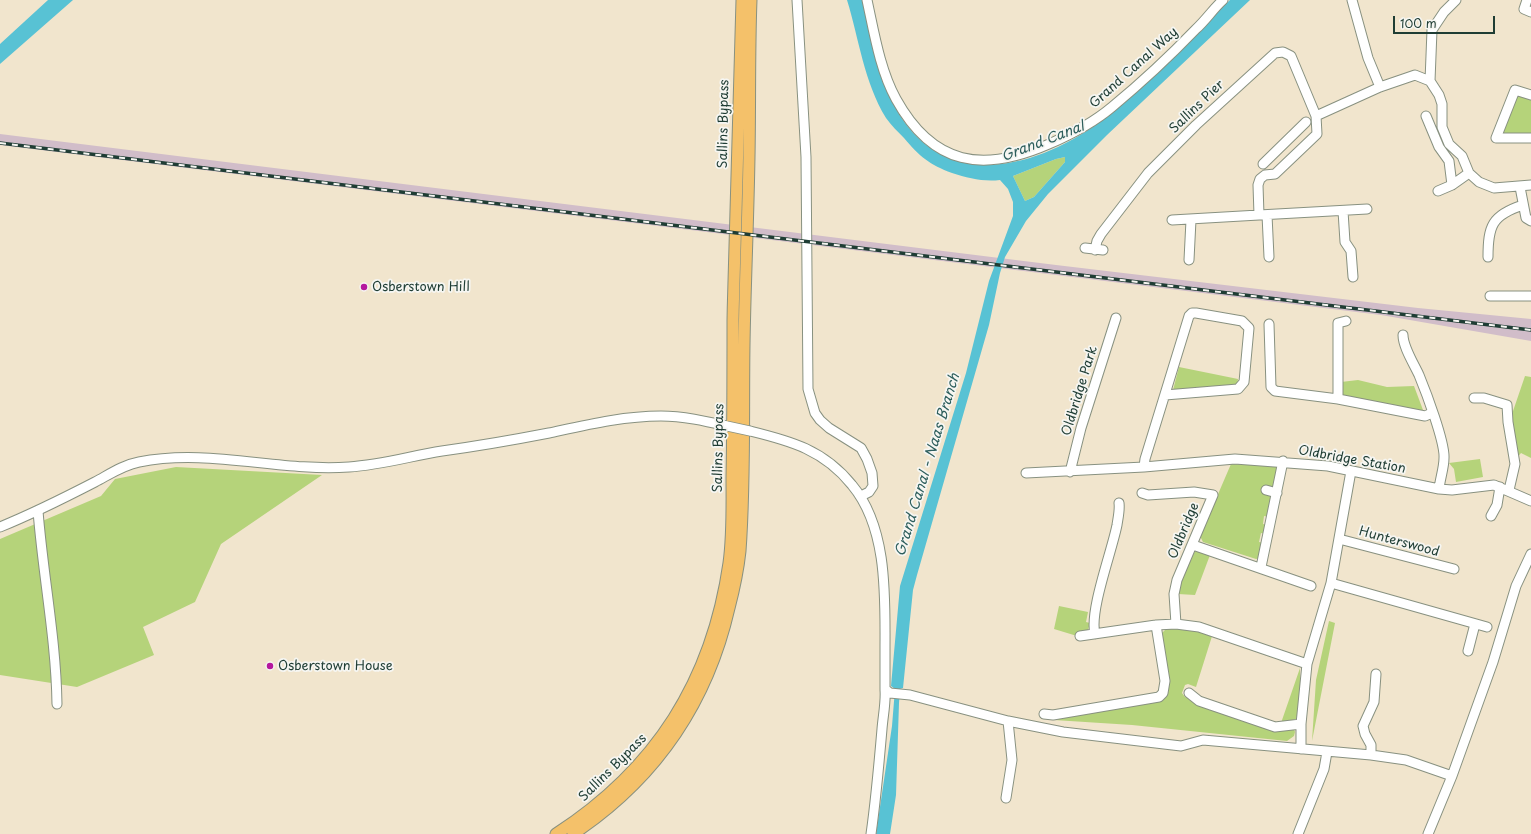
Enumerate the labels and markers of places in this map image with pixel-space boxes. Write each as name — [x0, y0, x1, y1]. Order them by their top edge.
place label: Osberstown Hill — [372, 279, 470, 295]
marker: Osberstown Hill — [359, 282, 369, 292]
place label: Osberstown House — [278, 658, 393, 674]
marker: Osberstown House — [265, 661, 275, 671]

